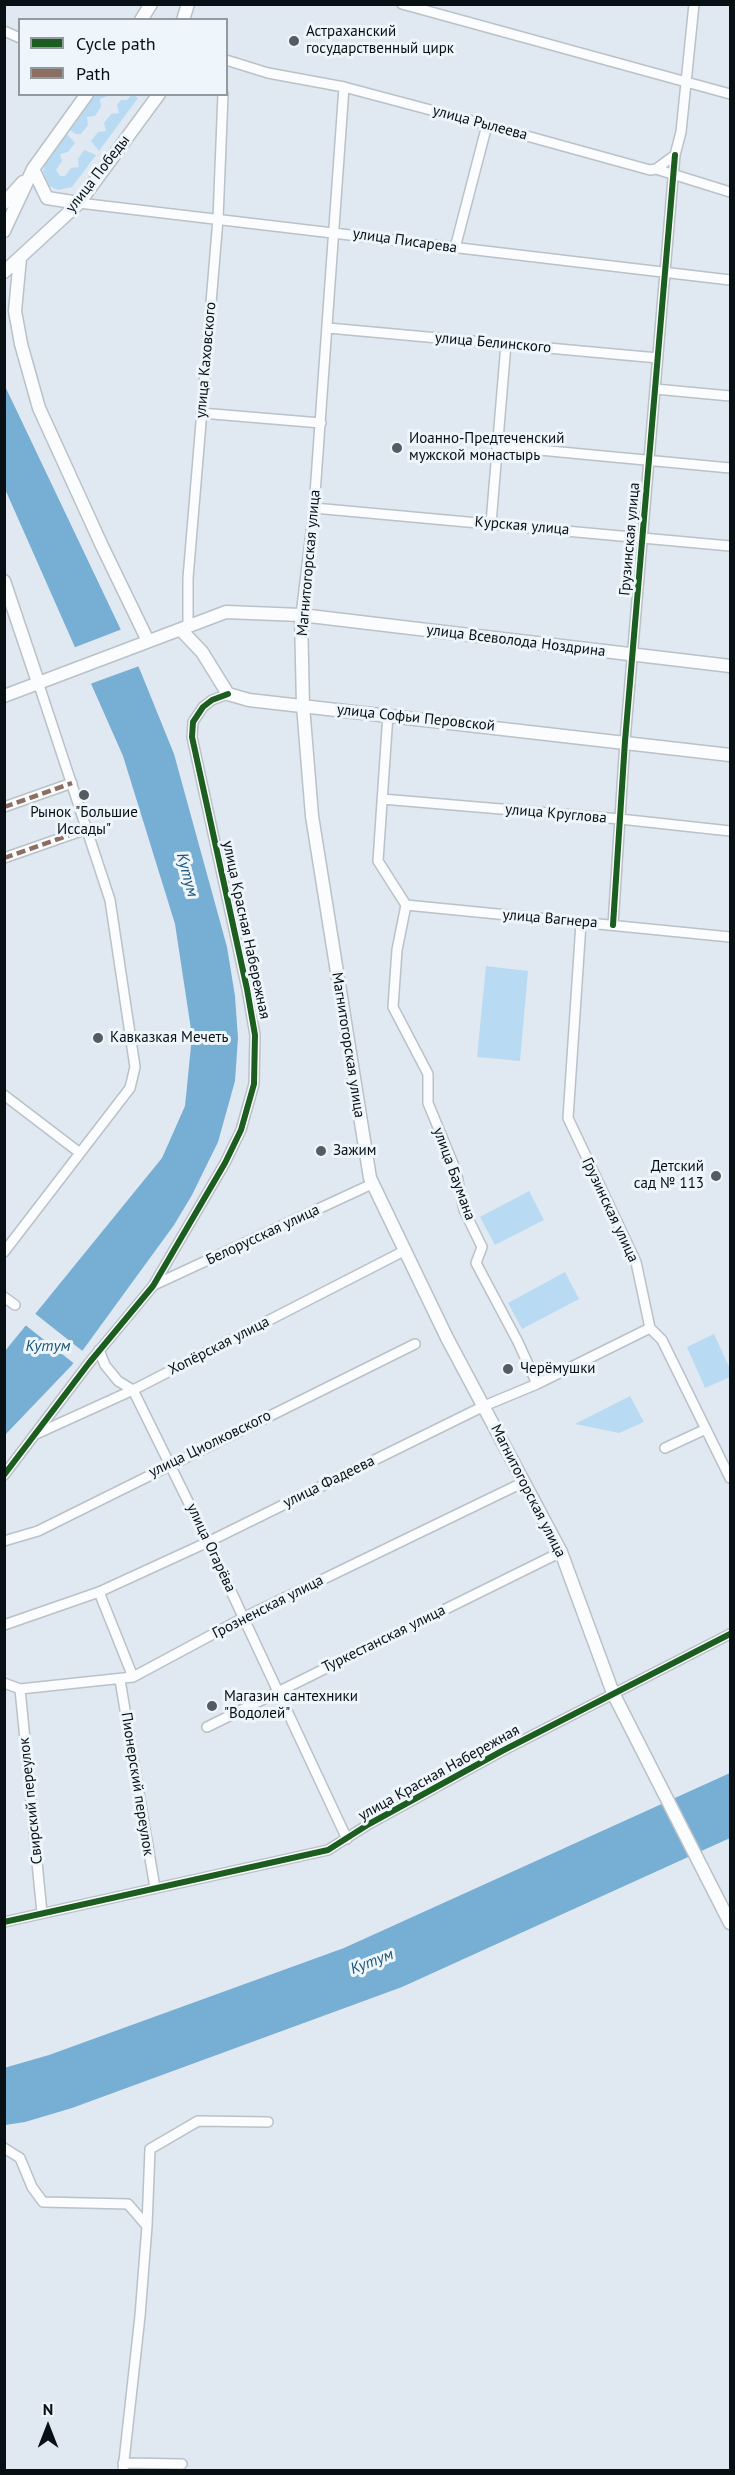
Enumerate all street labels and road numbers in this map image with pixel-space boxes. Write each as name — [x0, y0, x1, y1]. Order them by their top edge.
street label: улица Рылеева — [431, 102, 529, 144]
street label: улица Победы — [62, 132, 134, 216]
street label: улица Писарева — [352, 225, 458, 257]
street label: улица Каховского — [192, 301, 220, 419]
street label: улица Белинского — [434, 329, 552, 357]
street label: Грузинская улица — [616, 482, 644, 596]
street label: Магнитогорская улица — [294, 489, 324, 637]
street label: Курская улица — [474, 513, 570, 539]
street label: улица Всеволода Ноздрина — [425, 621, 607, 661]
street label: улица Софьи Перовской — [336, 701, 496, 735]
street label: улица Круглова — [504, 801, 608, 827]
street label: улица Красная Набережная — [218, 839, 274, 1021]
street label: улица Вагнера — [502, 906, 598, 932]
street label: Магнитогорская улица — [328, 971, 368, 1119]
street label: улица Баумана — [429, 1125, 479, 1223]
street label: Грузинская улица — [578, 1155, 642, 1265]
street label: Белорусская улица — [203, 1201, 323, 1269]
street label: Хопёрская улица — [165, 1313, 273, 1379]
street label: улица Циолковского — [146, 1407, 274, 1481]
street label: Магнитогорская улица — [487, 1421, 569, 1561]
street label: улица Фадеева — [280, 1452, 378, 1512]
street label: улица Огарёва — [183, 1501, 239, 1595]
street label: Грозненская улица — [209, 1571, 327, 1643]
street label: Туркестанская улица — [320, 1601, 448, 1677]
street label: Пионерский переулок — [117, 1711, 157, 1857]
street label: улица Красная Набережная — [355, 1721, 523, 1825]
street label: Свирский переулок — [15, 1737, 47, 1865]

